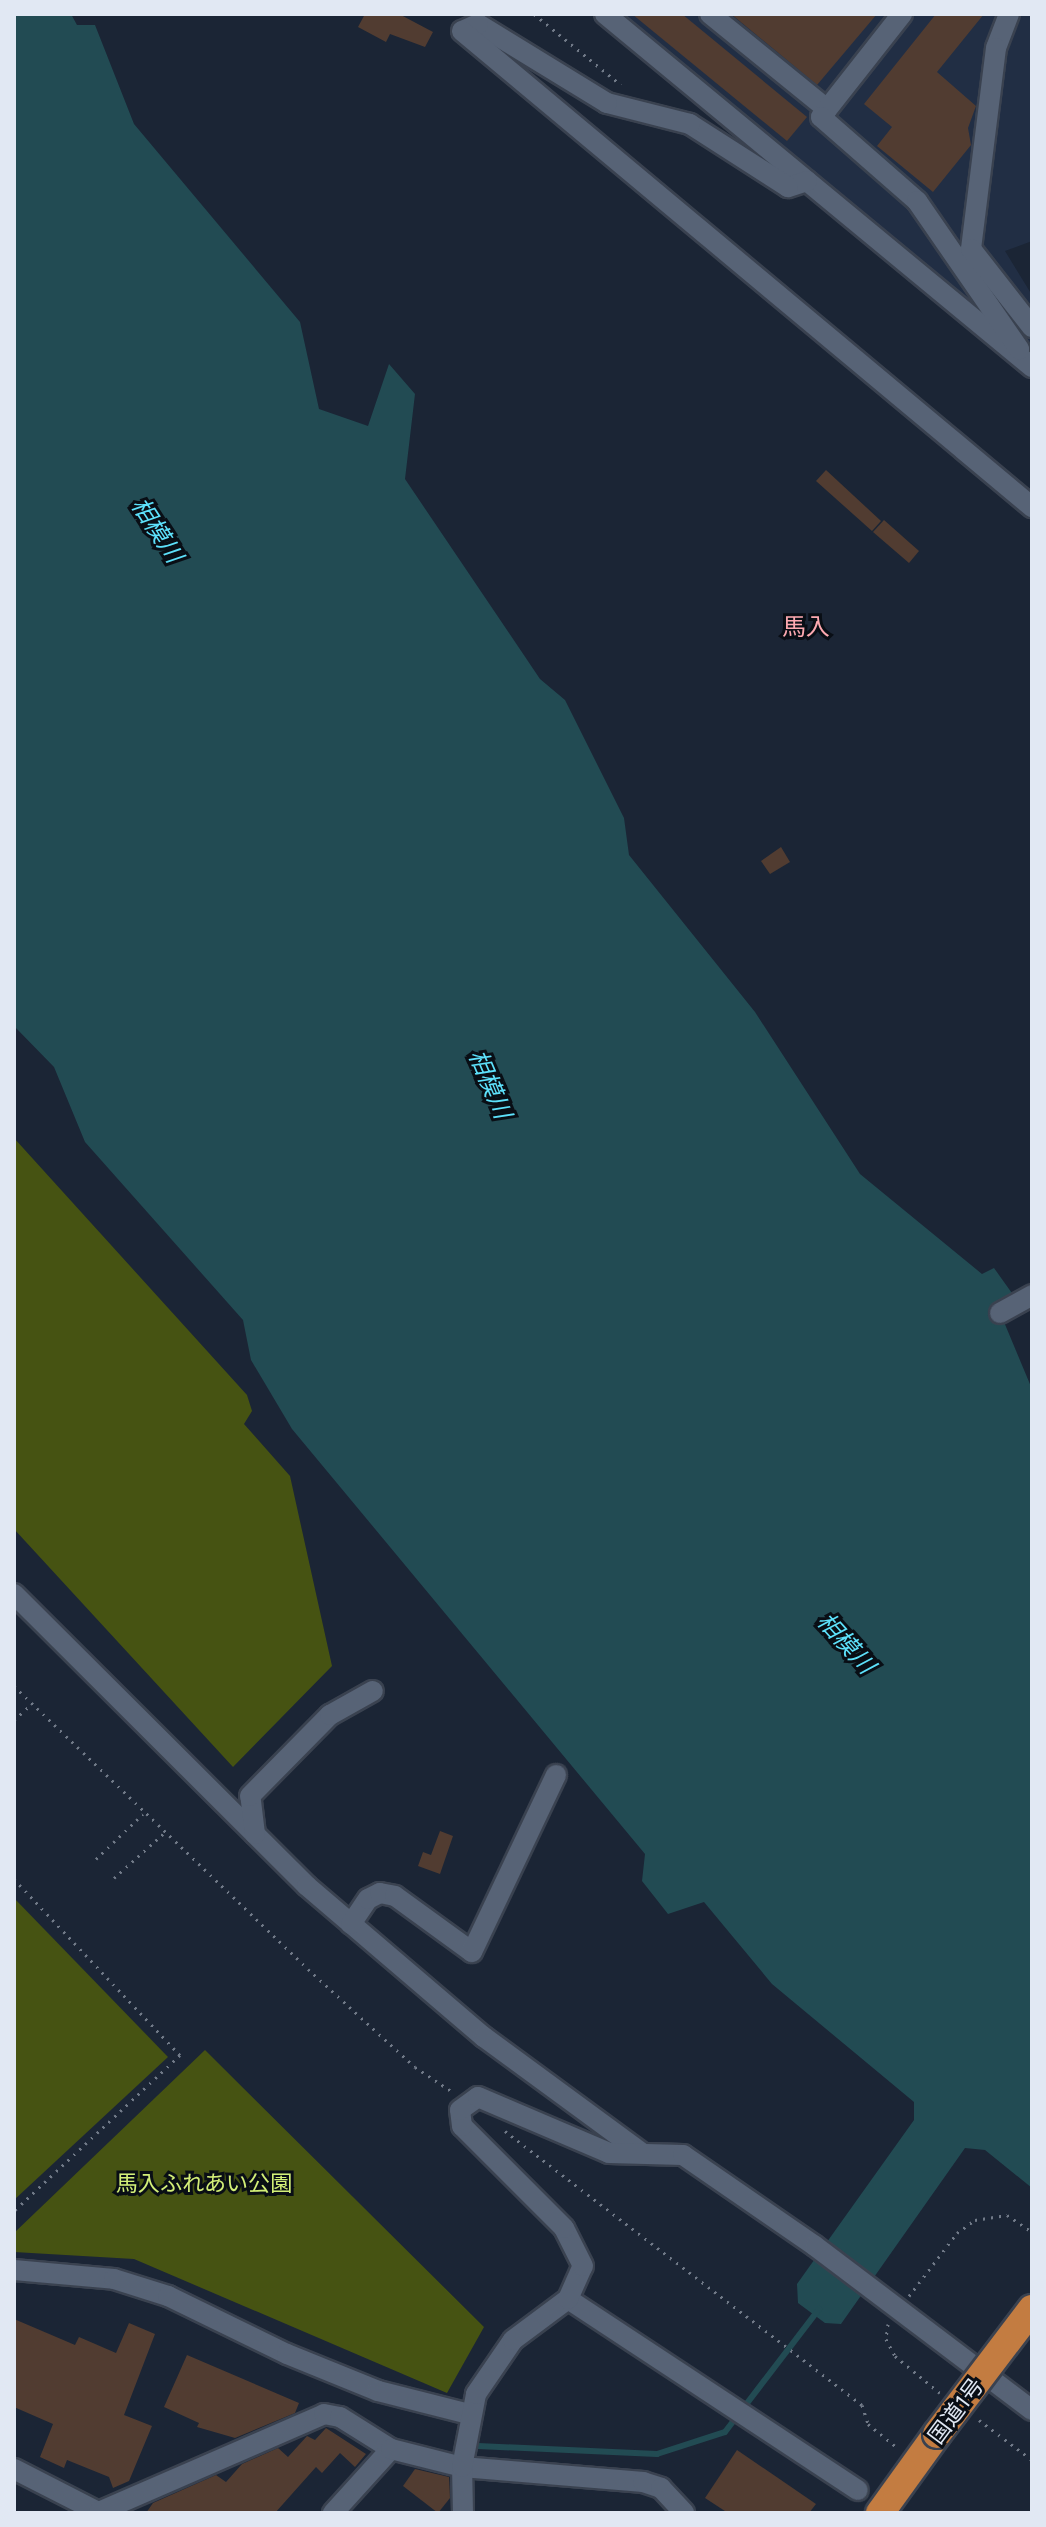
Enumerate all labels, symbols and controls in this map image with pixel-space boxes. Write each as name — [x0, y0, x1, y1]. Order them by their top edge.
water label: 相模川 — [125, 492, 189, 568]
district label: 馬入 — [782, 613, 830, 641]
water label: 相模川 — [463, 1045, 517, 1123]
water label: 相模川 — [811, 1607, 881, 1679]
park label: 馬入ふれあい公園 — [116, 2171, 292, 2197]
street label: 国道1号 — [923, 2373, 989, 2449]

